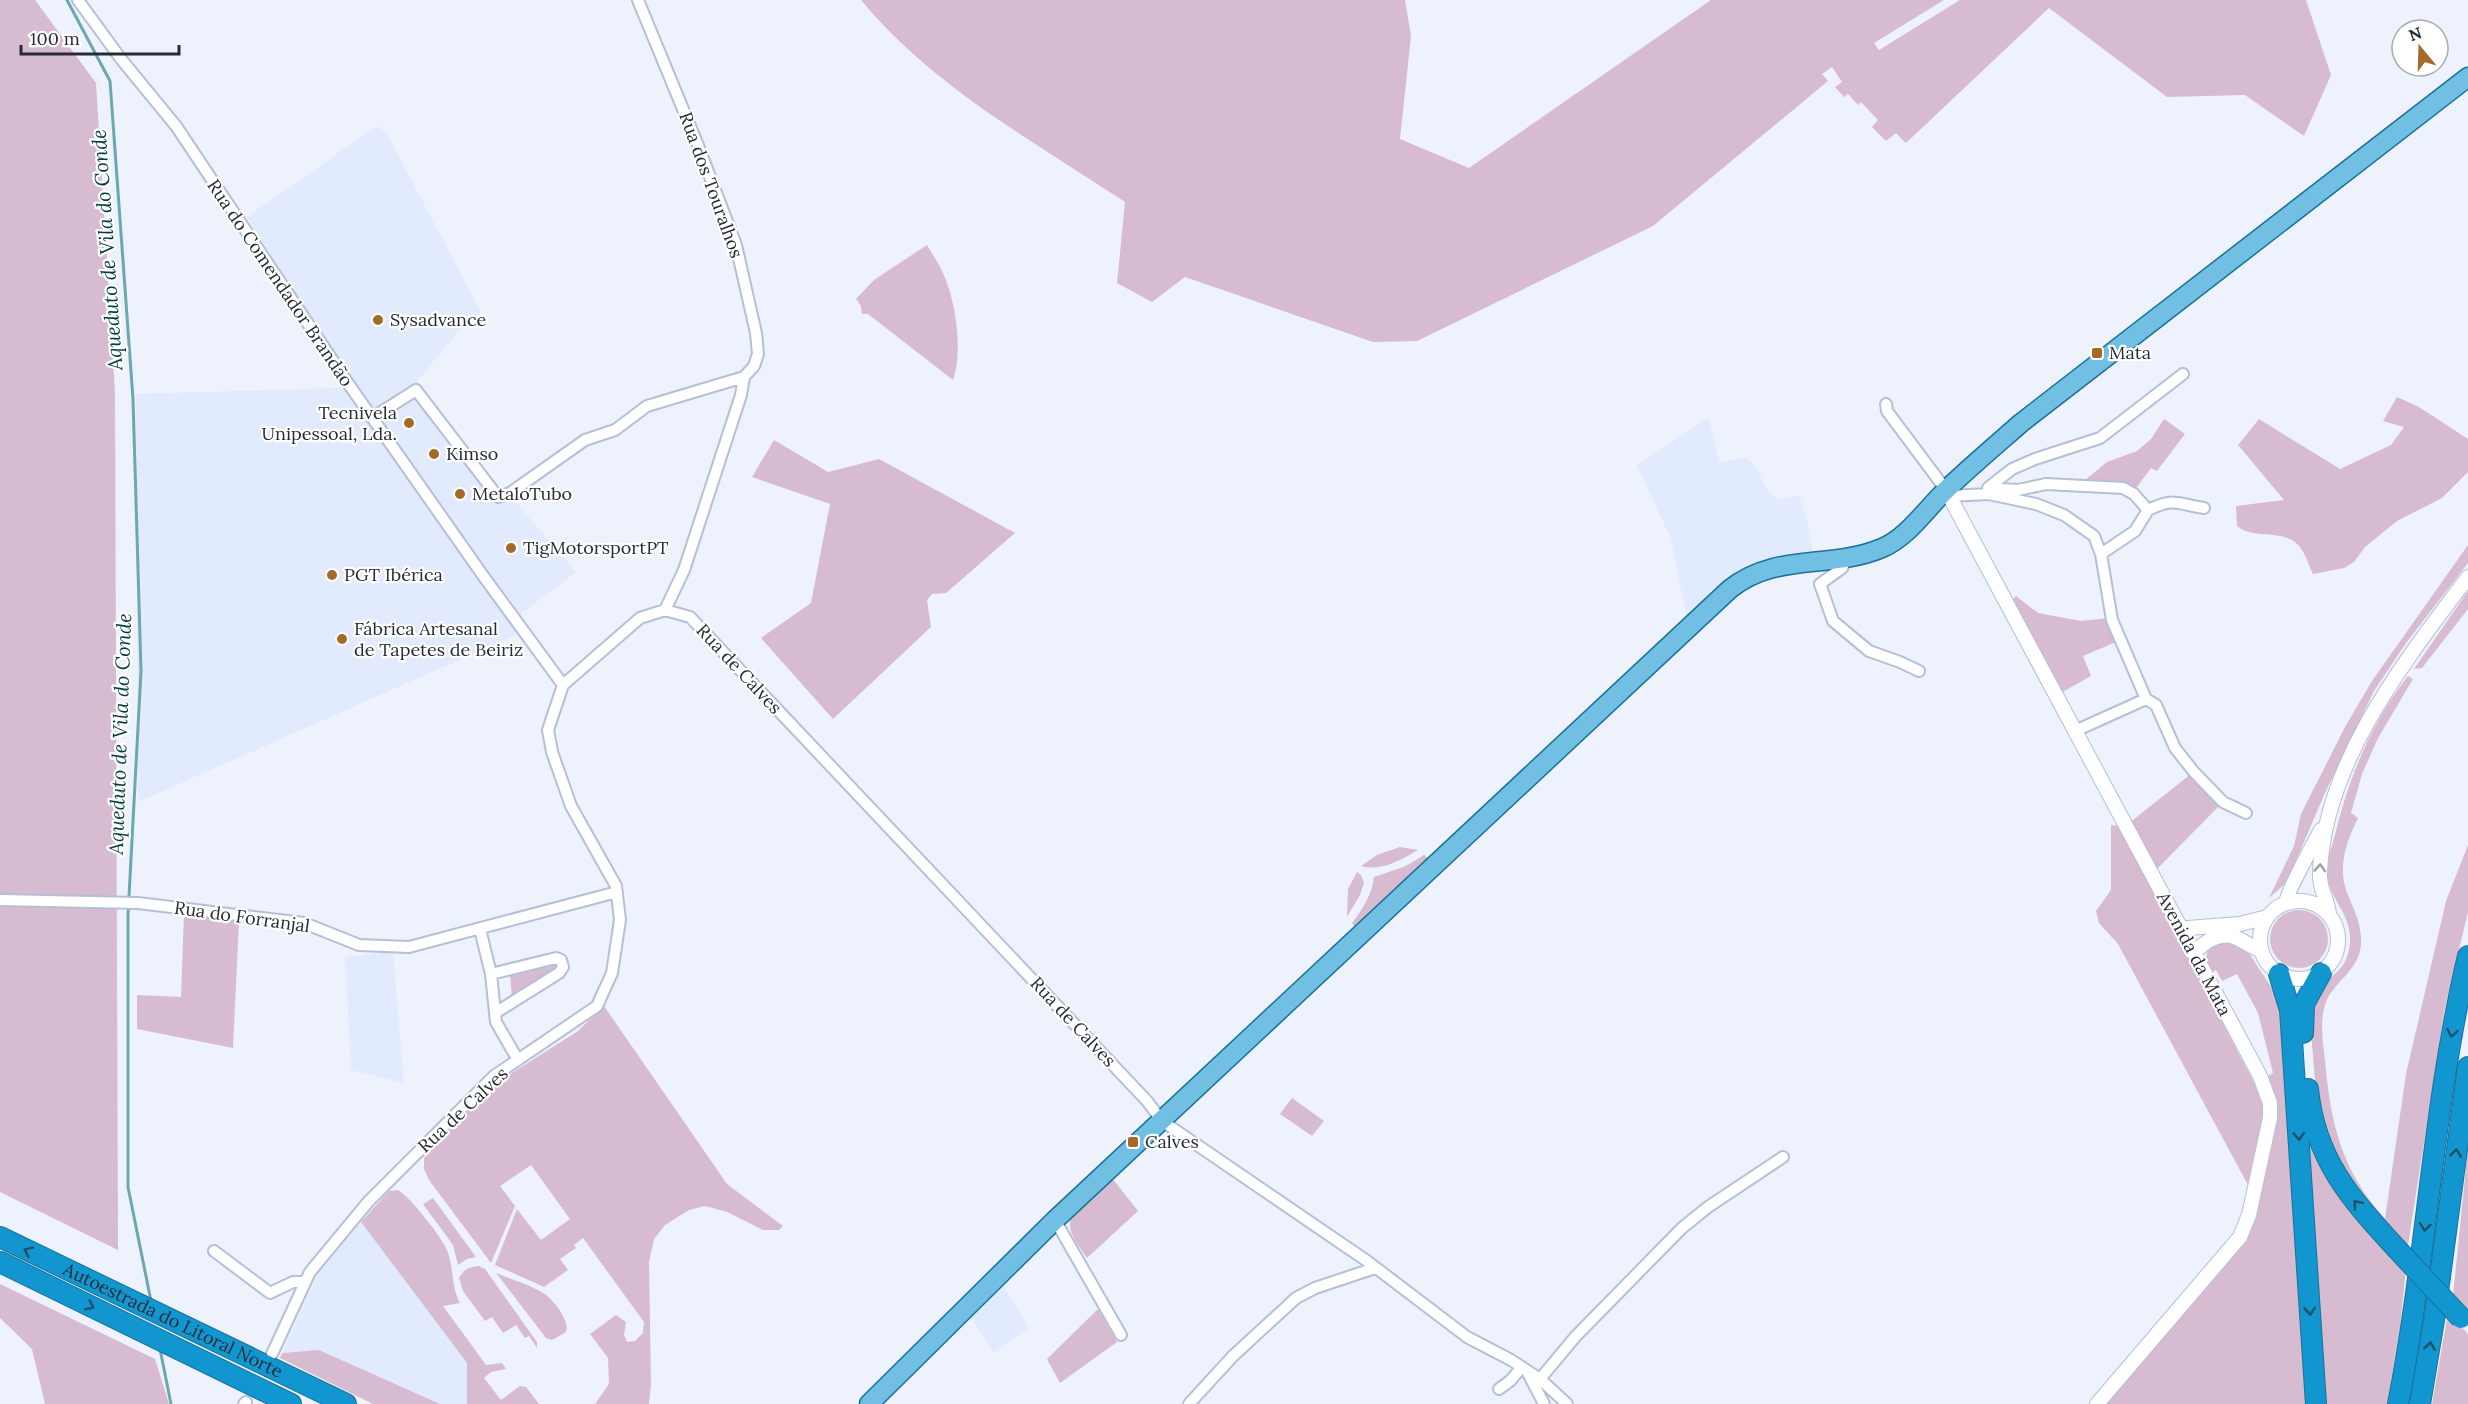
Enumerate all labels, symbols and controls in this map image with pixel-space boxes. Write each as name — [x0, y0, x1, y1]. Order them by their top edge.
scale bar — [21, 18, 178, 56]
north arrow — [2390, 18, 2450, 78]
text: N — [2406, 22, 2424, 45]
text: 100 m — [30, 27, 80, 50]
street label: Rua dos Touralhos — [674, 109, 749, 261]
water label: Aqueduto de Vila do Conde — [86, 129, 127, 372]
street label: Rua do Comendador Brandão — [202, 175, 359, 391]
place label: Sysadvance — [390, 308, 487, 331]
marker: Sysadvance — [371, 313, 385, 327]
place label: Mata — [2109, 341, 2151, 364]
marker: Mata — [2090, 346, 2104, 360]
place label: Tecnivela Unipessoal, Lda. — [261, 401, 397, 445]
marker: Tecnivela Unipessoal, Lda. — [402, 416, 416, 430]
place label: Kimso — [446, 442, 498, 465]
marker: Kimso — [427, 447, 441, 461]
place label: MetaloTubo — [472, 482, 572, 505]
marker: MetaloTubo — [453, 487, 467, 501]
place label: TigMotorsportPT — [523, 536, 669, 559]
marker: TigMotorsportPT — [504, 541, 518, 555]
place label: PGT Ibérica — [344, 563, 443, 586]
marker: PGT Ibérica — [325, 568, 339, 582]
water label: Aqueduto de Vila do Conde — [103, 613, 136, 856]
place label: Fábrica Artesanal de Tapetes de Beiriz — [354, 617, 523, 661]
street label: Rua de Calves — [692, 619, 787, 719]
marker: Fábrica Artesanal de Tapetes de Beiriz — [335, 632, 349, 646]
one-way arrow — [2314, 863, 2327, 872]
street label: Avenida da Mata — [2152, 887, 2237, 1020]
street label: Rua do Forranjal — [173, 896, 311, 937]
street label: Rua de Calves — [1026, 972, 1121, 1072]
one-way arrow — [2446, 1028, 2459, 1038]
street label: Rua de Calves — [413, 1062, 513, 1157]
place label: Calves — [1145, 1130, 1199, 1153]
one-way arrow — [2292, 1131, 2305, 1140]
marker: Calves — [1126, 1135, 1140, 1149]
one-way arrow — [2449, 1148, 2461, 1158]
one-way arrow — [2353, 1200, 2364, 1211]
one-way arrow — [2419, 1222, 2432, 1231]
one-way arrow — [24, 1246, 35, 1258]
street label: Autoestrada do Litoral Norte — [59, 1257, 287, 1383]
one-way arrow — [84, 1299, 95, 1311]
one-way arrow — [2304, 1307, 2317, 1316]
one-way arrow — [2424, 1342, 2436, 1351]

